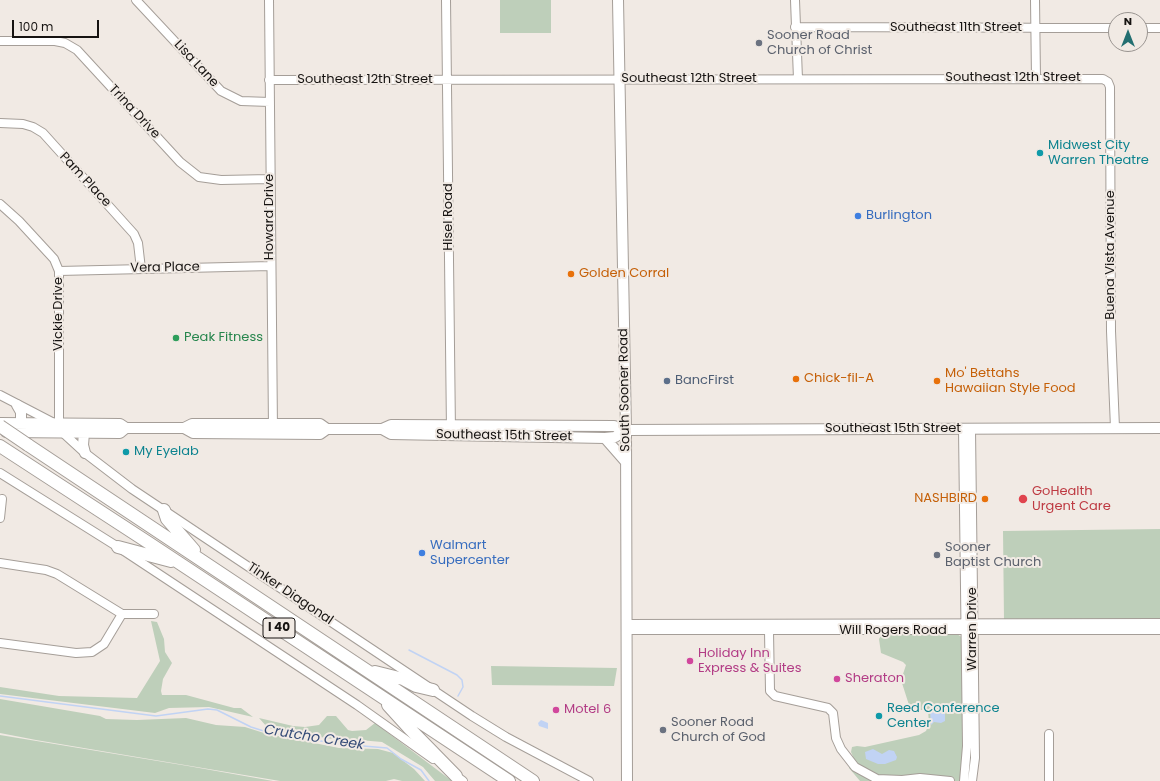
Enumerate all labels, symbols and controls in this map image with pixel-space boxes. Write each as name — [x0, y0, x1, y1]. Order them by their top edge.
scale bar — [14, 12, 101, 38]
north arrow — [1108, 12, 1148, 52]
text: N — [1124, 13, 1132, 29]
text: 100 m — [19, 18, 53, 35]
street label: Southeast 11th Street — [890, 20, 1022, 36]
place label: Sooner Road Church of Christ — [767, 28, 872, 59]
street label: Lisa Lane — [170, 37, 222, 91]
marker: Sooner Road Church of Christ — [754, 38, 764, 48]
street label: Southeast 12th Street — [945, 70, 1081, 86]
street label: Southeast 12th Street — [621, 71, 757, 87]
street label: Southeast 12th Street — [297, 72, 433, 88]
street label: Trina Drive — [105, 82, 163, 142]
place label: Midwest City Warren Theatre — [1048, 138, 1149, 169]
marker: Midwest City Warren Theatre — [1035, 148, 1045, 158]
street label: Pam Place — [56, 150, 114, 210]
street label: Howard Drive — [262, 174, 278, 260]
street label: Hisel Road — [441, 183, 457, 251]
street label: Buena Vista Avenue — [1103, 190, 1119, 320]
place label: Burlington — [866, 208, 932, 224]
marker: Burlington — [853, 211, 863, 221]
street label: Vera Place — [130, 260, 200, 276]
place label: Golden Corral — [579, 266, 669, 282]
marker: Golden Corral — [566, 269, 576, 279]
street label: Vickie Drive — [51, 277, 67, 351]
street label: South Sooner Road — [616, 328, 634, 452]
place label: Peak Fitness — [184, 330, 263, 346]
marker: Peak Fitness — [171, 333, 181, 343]
place label: Mo' Bettahs Hawaiian Style Food — [945, 366, 1076, 397]
place label: Chick-fil-A — [804, 371, 874, 387]
place label: BancFirst — [675, 373, 734, 389]
marker: Chick-fil-A — [791, 374, 801, 384]
marker: BancFirst — [662, 376, 672, 386]
marker: Mo' Bettahs Hawaiian Style Food — [932, 376, 942, 386]
street label: Southeast 15th Street — [825, 421, 961, 437]
street label: Southeast 15th Street — [436, 427, 572, 445]
place label: My Eyelab — [134, 444, 199, 460]
marker: My Eyelab — [121, 447, 131, 457]
place label: GoHealth Urgent Care — [1032, 484, 1111, 515]
place label: NASHBIRD — [914, 491, 977, 507]
marker: GoHealth Urgent Care — [1017, 493, 1029, 505]
marker: NASHBIRD — [980, 494, 990, 504]
place label: Walmart Supercenter — [430, 538, 510, 569]
place label: Sooner Baptist Church — [945, 540, 1041, 571]
marker: Walmart Supercenter — [417, 548, 427, 558]
marker: Sooner Baptist Church — [932, 550, 942, 560]
street label: Tinker Diagonal — [244, 560, 336, 628]
street label: Warren Drive — [965, 587, 981, 671]
road number: I 40 — [263, 618, 295, 638]
street label: Will Rogers Road — [839, 623, 947, 639]
place label: Holiday Inn Express & Suites — [698, 646, 801, 677]
marker: Holiday Inn Express & Suites — [685, 656, 695, 666]
place label: Sheraton — [845, 671, 904, 687]
marker: Sheraton — [832, 674, 842, 684]
place label: Reed Conference Center — [887, 701, 999, 732]
place label: Motel 6 — [564, 702, 611, 718]
marker: Motel 6 — [551, 705, 561, 715]
marker: Reed Conference Center — [874, 711, 884, 721]
place label: Sooner Road Church of God — [671, 715, 765, 746]
water label: Crutcho Creek — [263, 722, 365, 754]
marker: Sooner Road Church of God — [658, 725, 668, 735]

